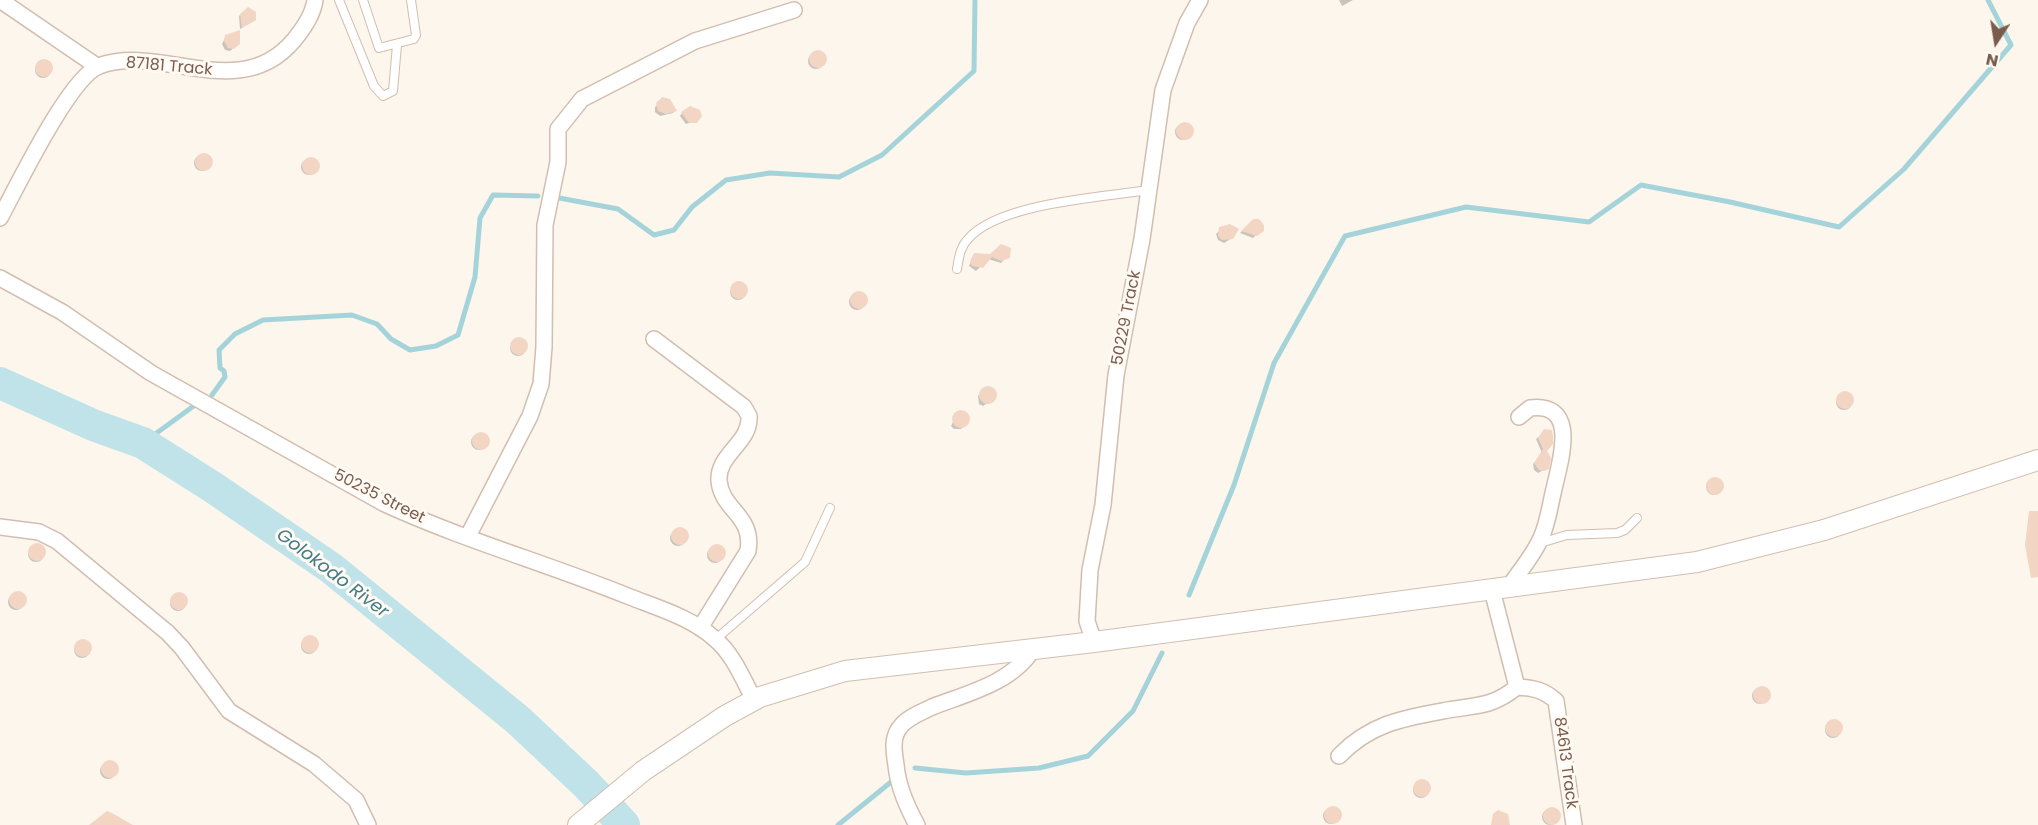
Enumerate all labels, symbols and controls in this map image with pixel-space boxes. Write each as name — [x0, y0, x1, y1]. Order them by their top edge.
north arrow — [1966, 12, 2026, 72]
text: N — [1984, 48, 2000, 73]
street label: 87181 Track — [125, 54, 213, 80]
street label: 50229 Track — [1108, 269, 1146, 367]
street label: 50235 Street — [330, 466, 428, 528]
water label: Golokodo River — [272, 525, 392, 623]
street label: 84613 Track — [1549, 716, 1581, 810]

